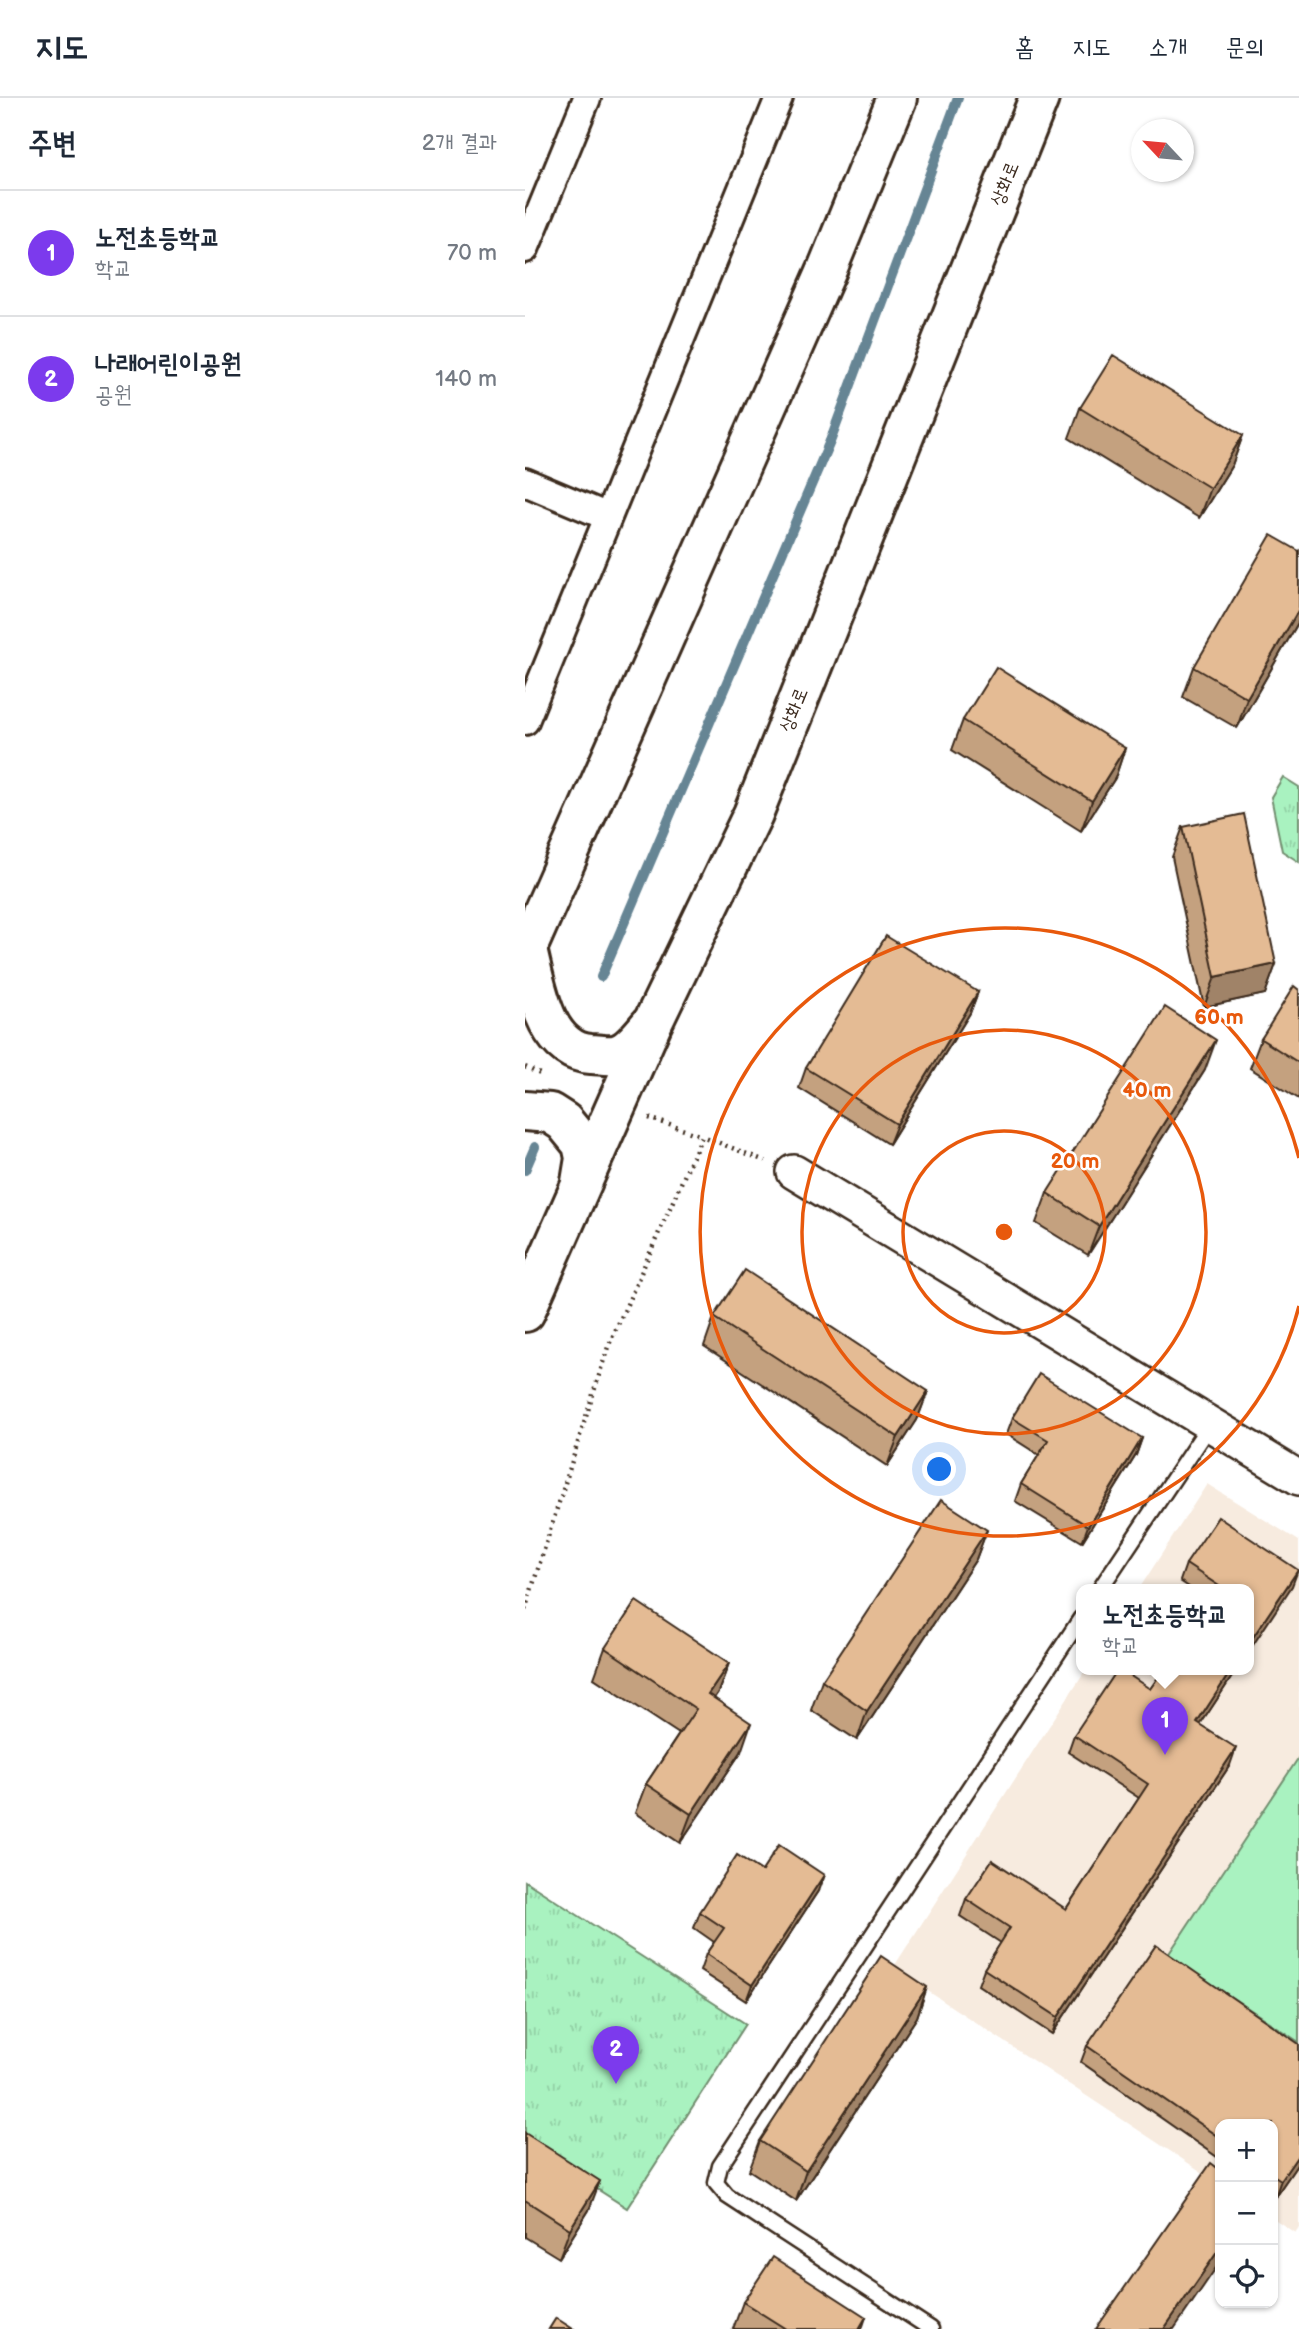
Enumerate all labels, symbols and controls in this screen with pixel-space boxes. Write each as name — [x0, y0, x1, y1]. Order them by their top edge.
text: 지도 — [35, 28, 88, 68]
text: 홈 — [1015, 33, 1034, 62]
text: 지도 — [1072, 33, 1111, 62]
text: 소개 — [1149, 33, 1187, 62]
text: 문의 — [1225, 33, 1264, 62]
north arrow — [1131, 119, 1194, 182]
text: 주변 — [28, 126, 76, 162]
text: 2개 결과 — [422, 129, 497, 157]
street label: 상화로 — [986, 158, 1024, 210]
text: 노전초등학교 — [95, 223, 221, 254]
text: 1 — [46, 239, 56, 267]
text: 70 m — [447, 239, 497, 267]
text: 학교 — [95, 255, 132, 283]
text: 나래어린이공원 — [95, 349, 241, 380]
text: 2 — [44, 365, 58, 393]
text: 140 m — [435, 365, 497, 393]
text: 공원 — [95, 381, 132, 409]
street label: 상화로 — [775, 684, 813, 736]
text: 60 m — [1194, 1005, 1244, 1030]
text: 40 m — [1122, 1078, 1172, 1103]
text: 20 m — [1051, 1149, 1099, 1174]
centre of rings — [992, 1220, 1016, 1244]
your location — [922, 1452, 956, 1486]
popup — [1076, 1584, 1254, 1675]
text: 노전초등학교 — [1102, 1600, 1228, 1631]
text: 학교 — [1102, 1632, 1139, 1660]
pin: 1 — [1142, 1697, 1188, 1755]
pin: 2 — [593, 2026, 639, 2084]
map controls — [1215, 2119, 1278, 2308]
button: + — [1215, 2119, 1278, 2182]
button: − — [1215, 2182, 1278, 2245]
button: locate — [1215, 2245, 1278, 2308]

